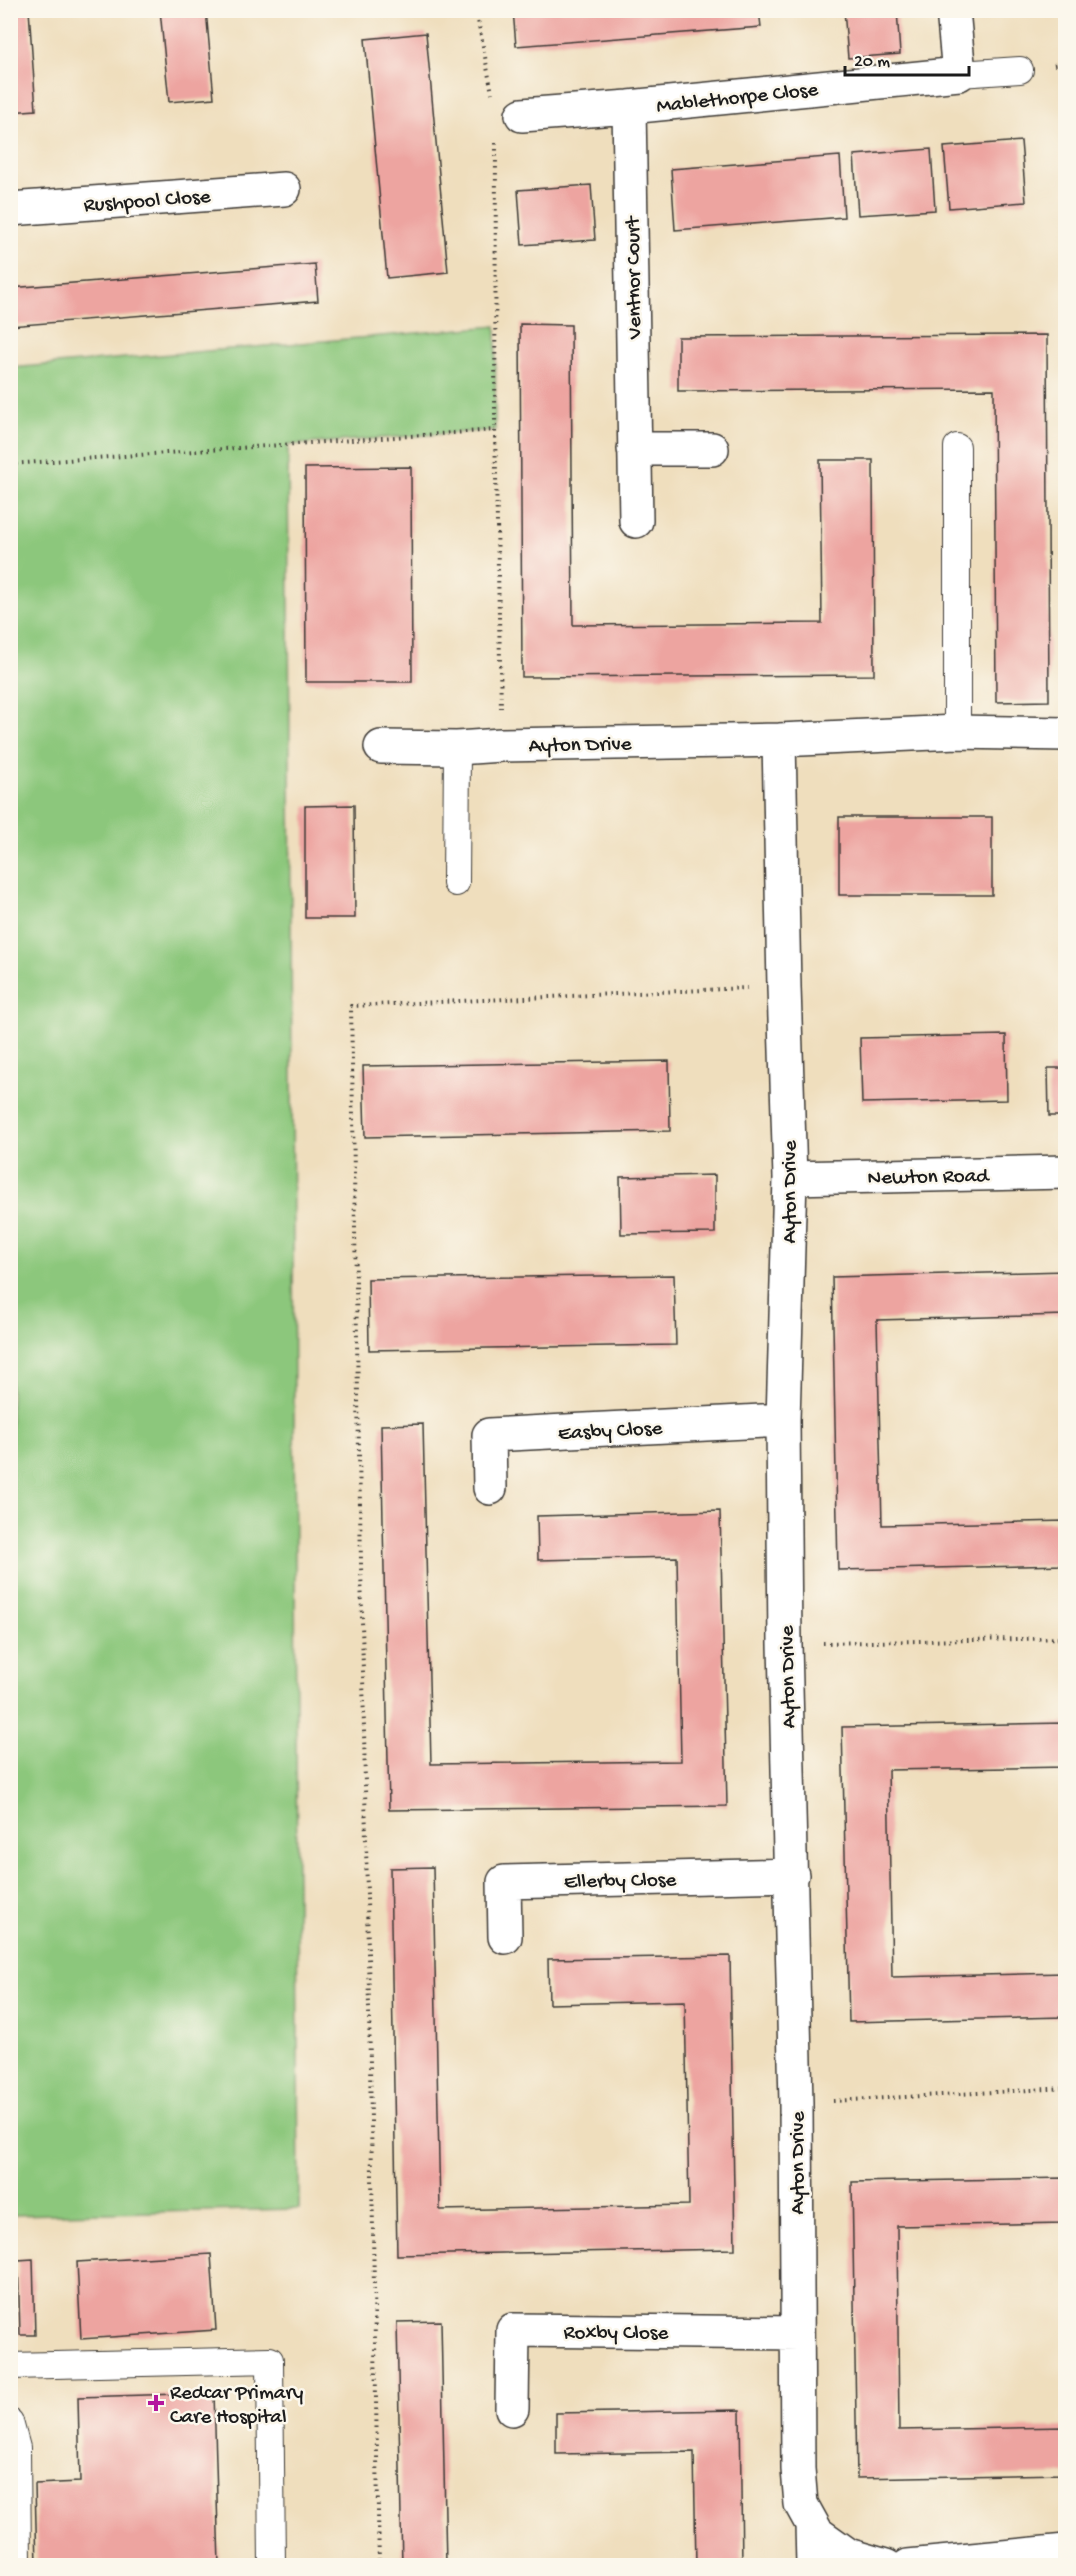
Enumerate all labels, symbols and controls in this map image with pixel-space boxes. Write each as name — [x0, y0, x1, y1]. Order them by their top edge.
scale bar — [845, 39, 970, 77]
text: 20 m — [854, 52, 890, 73]
street label: Mablethorpe Close — [655, 78, 821, 120]
street label: Rushpool Close — [83, 186, 213, 219]
street label: Ventnor Court — [622, 214, 649, 340]
street label: Ayton Drive — [528, 733, 633, 760]
street label: Ayton Drive — [779, 1139, 804, 1243]
street label: Newton Road — [867, 1165, 991, 1192]
street label: Easby Close — [557, 1417, 664, 1448]
street label: Ayton Drive — [776, 1624, 803, 1729]
street label: Ellerby Close — [564, 1869, 678, 1896]
street label: Ayton Drive — [787, 2110, 812, 2214]
street label: Roxby Close — [564, 2322, 670, 2347]
place label: Redcar Primary Care Hospital — [170, 2382, 303, 2431]
marker: Redcar Primary Care Hospital — [147, 2394, 165, 2412]

